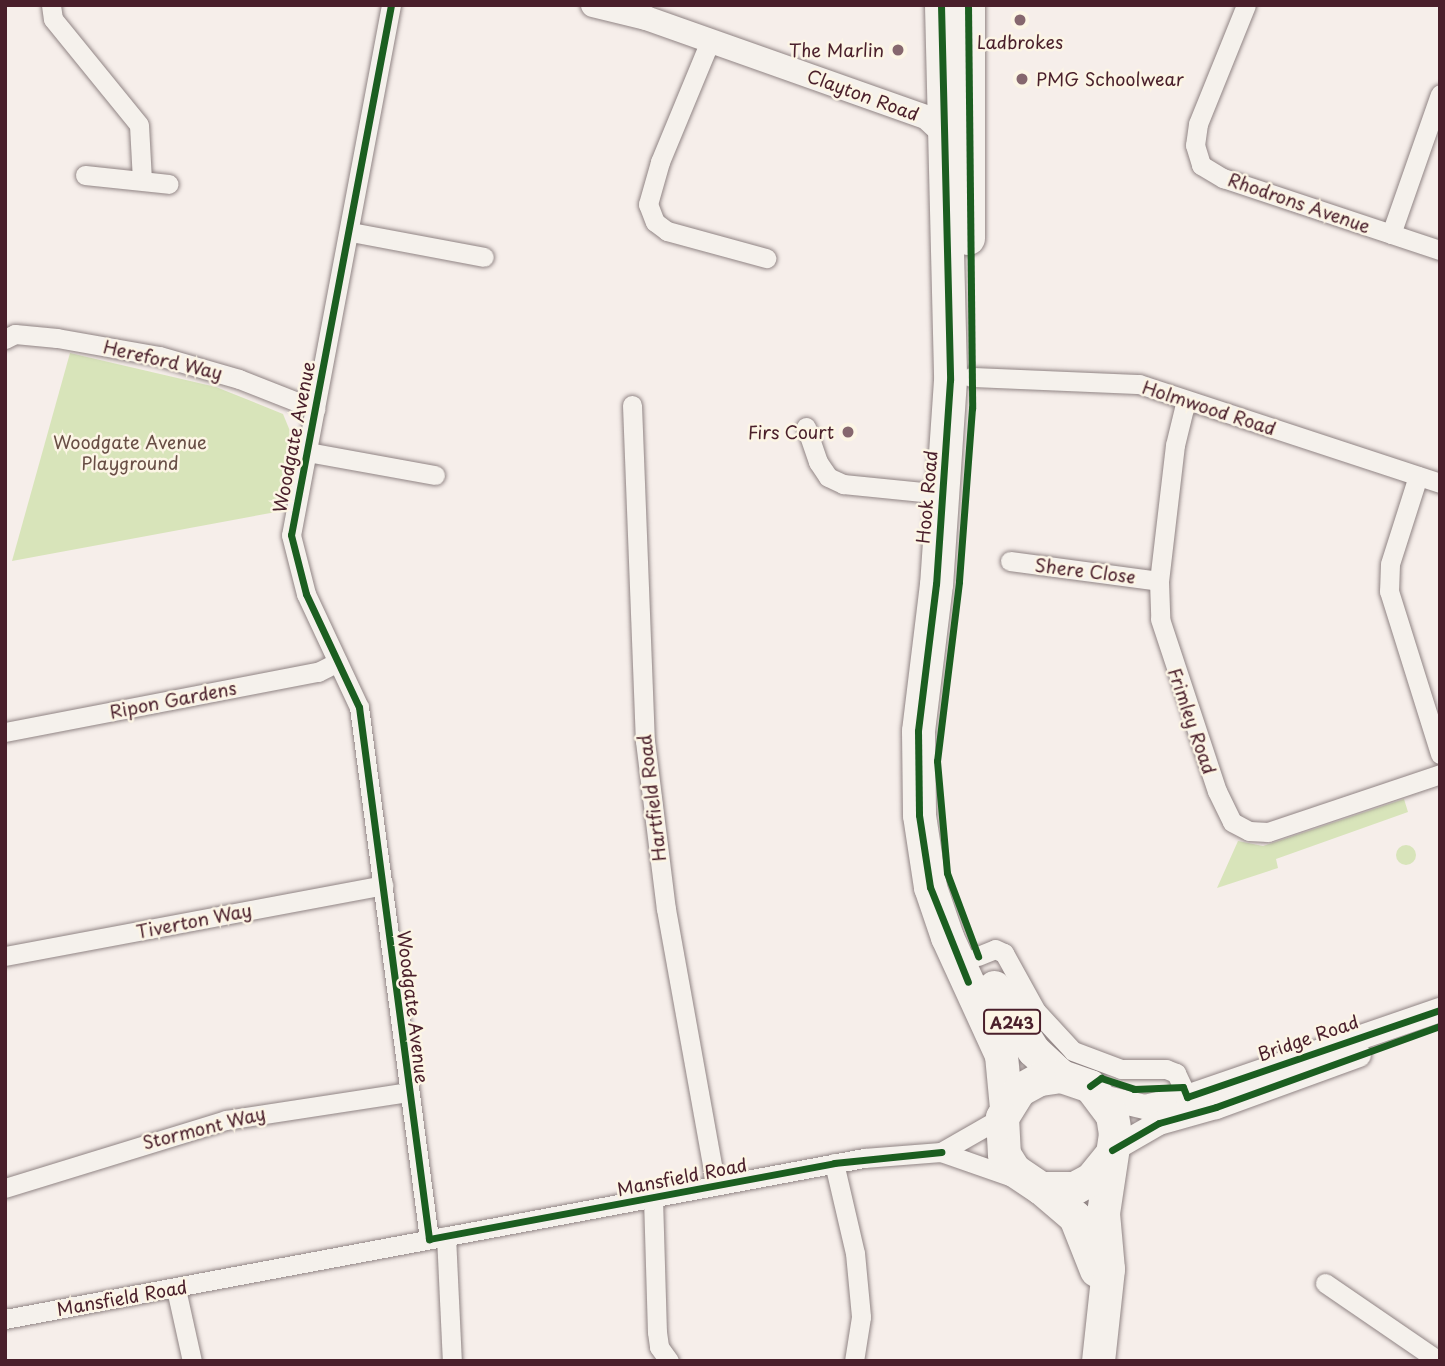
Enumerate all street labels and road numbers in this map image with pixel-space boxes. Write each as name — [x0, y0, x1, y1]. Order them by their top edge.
street label: Clayton Road — [804, 65, 922, 125]
street label: Rhodrons Avenue — [1226, 169, 1372, 237]
street label: Hereford Way — [102, 336, 224, 384]
street label: Woodgate Avenue — [269, 360, 319, 514]
street label: Holmwood Road — [1139, 376, 1279, 440]
street label: Hook Road — [912, 449, 942, 545]
street label: Shere Close — [1033, 554, 1137, 588]
street label: Frimley Road — [1163, 664, 1221, 778]
street label: Ripon Gardens — [109, 677, 237, 723]
street label: Hartfield Road — [634, 734, 670, 862]
street label: Tiverton Way — [134, 899, 254, 943]
street label: Woodgate Avenue — [393, 930, 433, 1084]
road number: A243 — [982, 1010, 1042, 1034]
street label: Bridge Road — [1255, 1011, 1361, 1065]
street label: Stormont Way — [140, 1102, 268, 1154]
street label: Mansfield Road — [615, 1154, 749, 1200]
street label: Mansfield Road — [55, 1276, 189, 1320]

